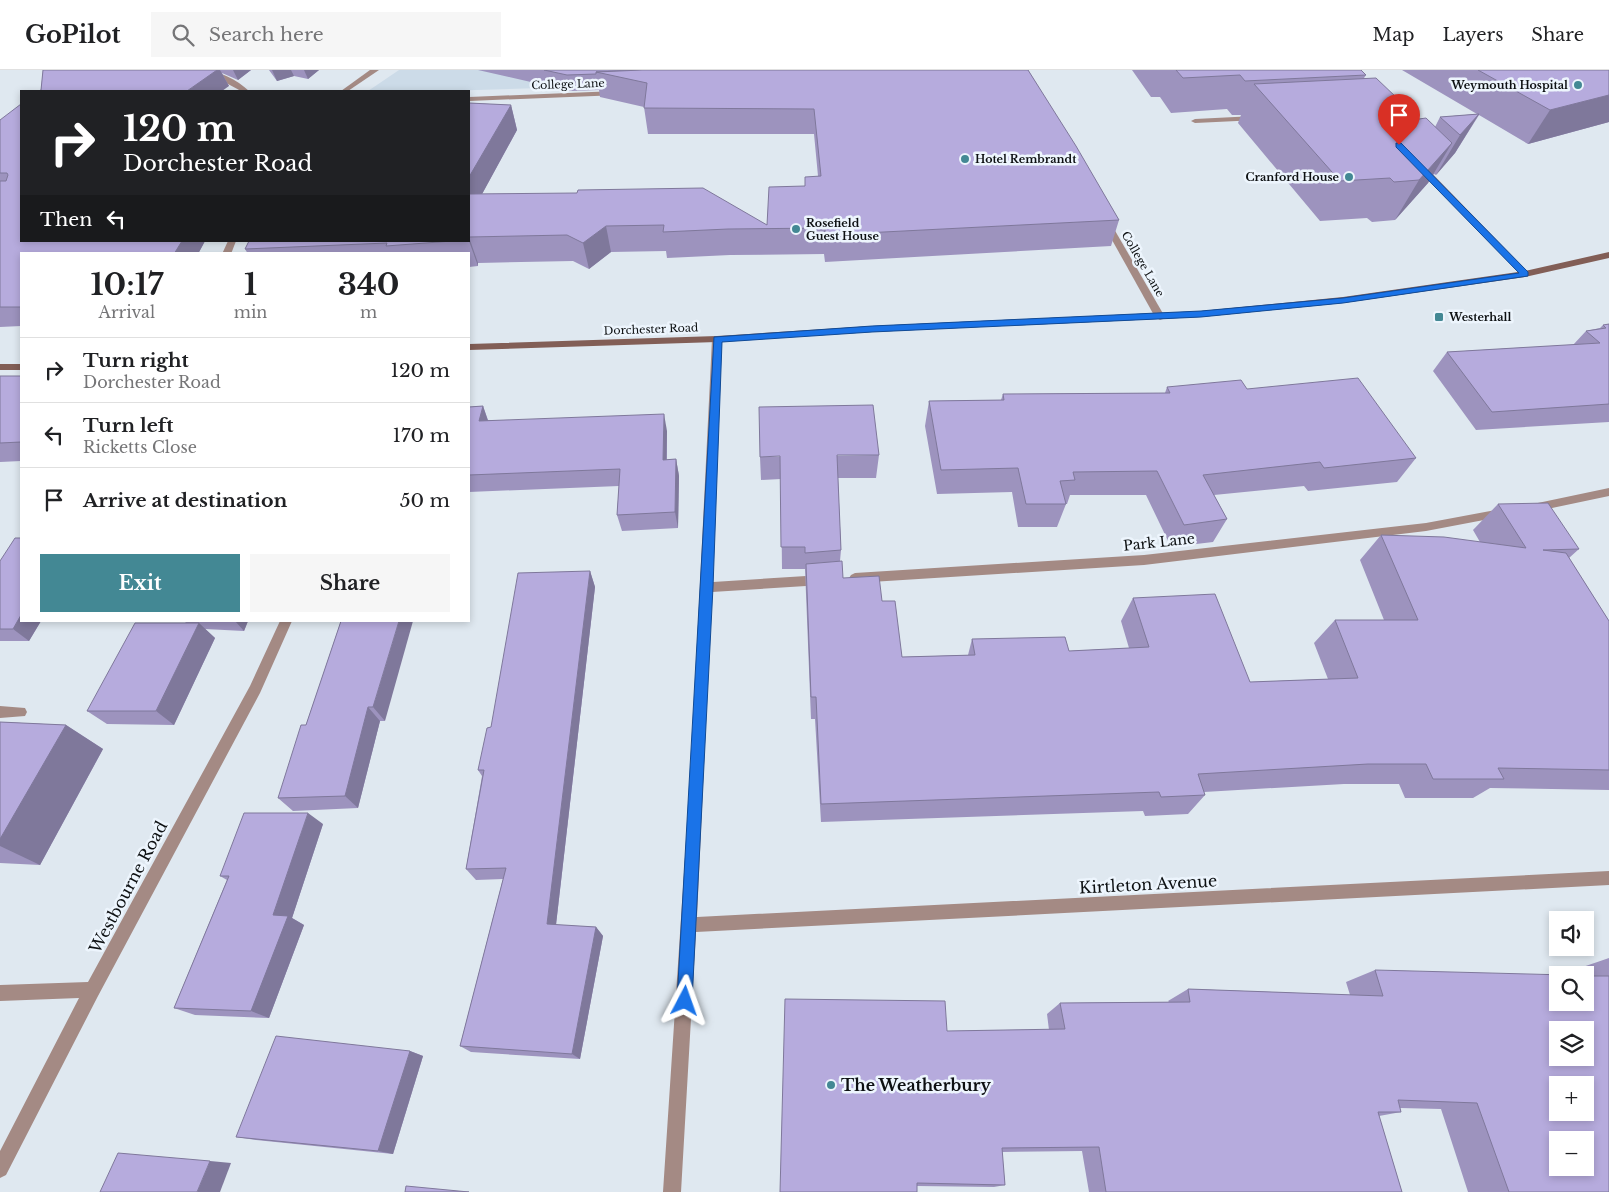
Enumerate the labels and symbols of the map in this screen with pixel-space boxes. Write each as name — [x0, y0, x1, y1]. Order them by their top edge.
street label: College Lane — [531, 76, 605, 92]
place label: Weymouth Hospital — [1450, 78, 1568, 92]
marker: Weymouth Hospital — [1572, 79, 1584, 91]
pin — [1378, 94, 1420, 145]
place label: Hotel Rembrandt — [975, 152, 1077, 166]
marker: Hotel Rembrandt — [959, 153, 971, 165]
place label: Cranford House — [1245, 170, 1340, 184]
marker: Cranford House — [1343, 171, 1355, 183]
place label: Rosefield Guest House — [806, 216, 879, 243]
marker: Rosefield Guest House — [790, 223, 802, 235]
street label: College Lane — [1119, 229, 1167, 299]
place label: Westerhall — [1448, 310, 1511, 324]
marker: Westerhall — [1433, 311, 1445, 323]
street label: Dorchester Road — [603, 320, 699, 338]
street label: Park Lane — [1122, 529, 1196, 555]
street label: Westbourne Road — [84, 817, 171, 957]
street label: Kirtleton Avenue — [1078, 870, 1218, 898]
position arrow — [658, 974, 710, 1026]
place label: The Weatherbury — [841, 1075, 992, 1095]
marker: The Weatherbury — [825, 1079, 837, 1091]

